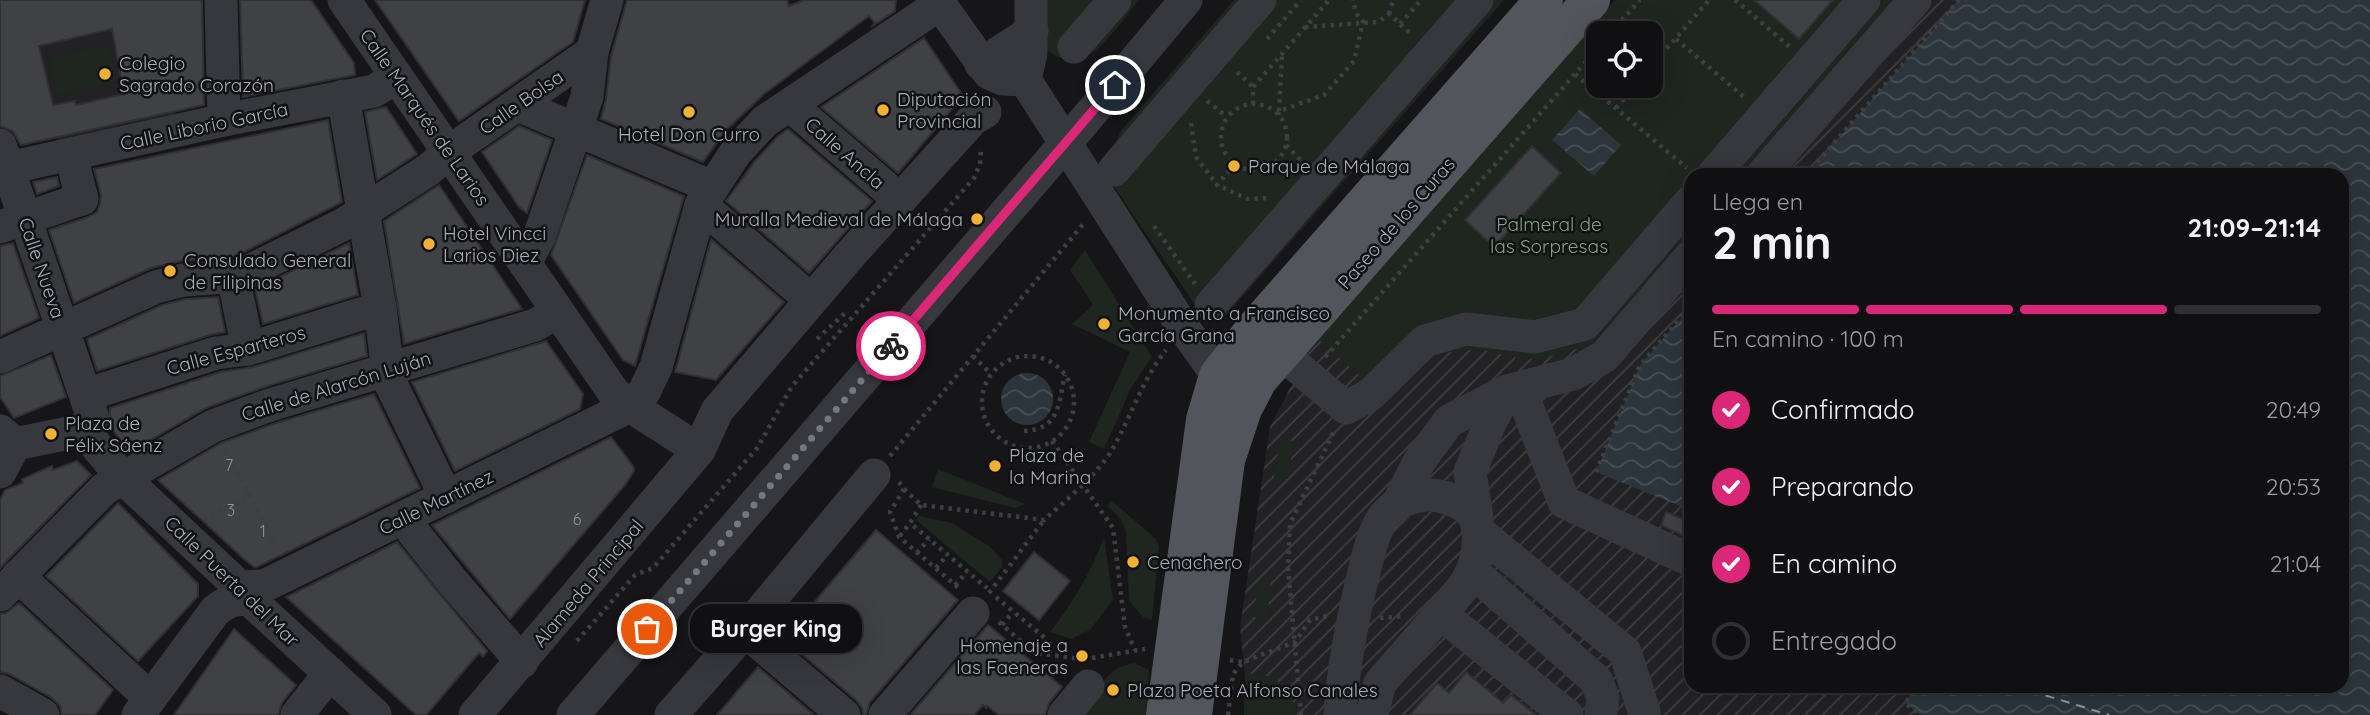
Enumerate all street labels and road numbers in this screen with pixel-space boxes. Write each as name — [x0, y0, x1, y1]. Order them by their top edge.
street label: Calle Marqués de Larios — [355, 24, 495, 210]
street label: Calle Bolsa — [474, 64, 568, 140]
street label: Calle Liborio García — [118, 96, 290, 156]
street label: Calle Ancla — [800, 112, 890, 194]
street label: Paseo de los Curas — [1332, 152, 1460, 294]
street label: Calle Nueva — [14, 214, 70, 322]
street label: Calle Esparteros — [164, 320, 308, 380]
street label: Calle de Alarcón Luján — [238, 346, 434, 426]
street label: Calle Martínez — [375, 464, 497, 540]
street label: Calle Puerta del Mar — [160, 511, 305, 652]
street label: Alameda Principal — [528, 514, 648, 652]

